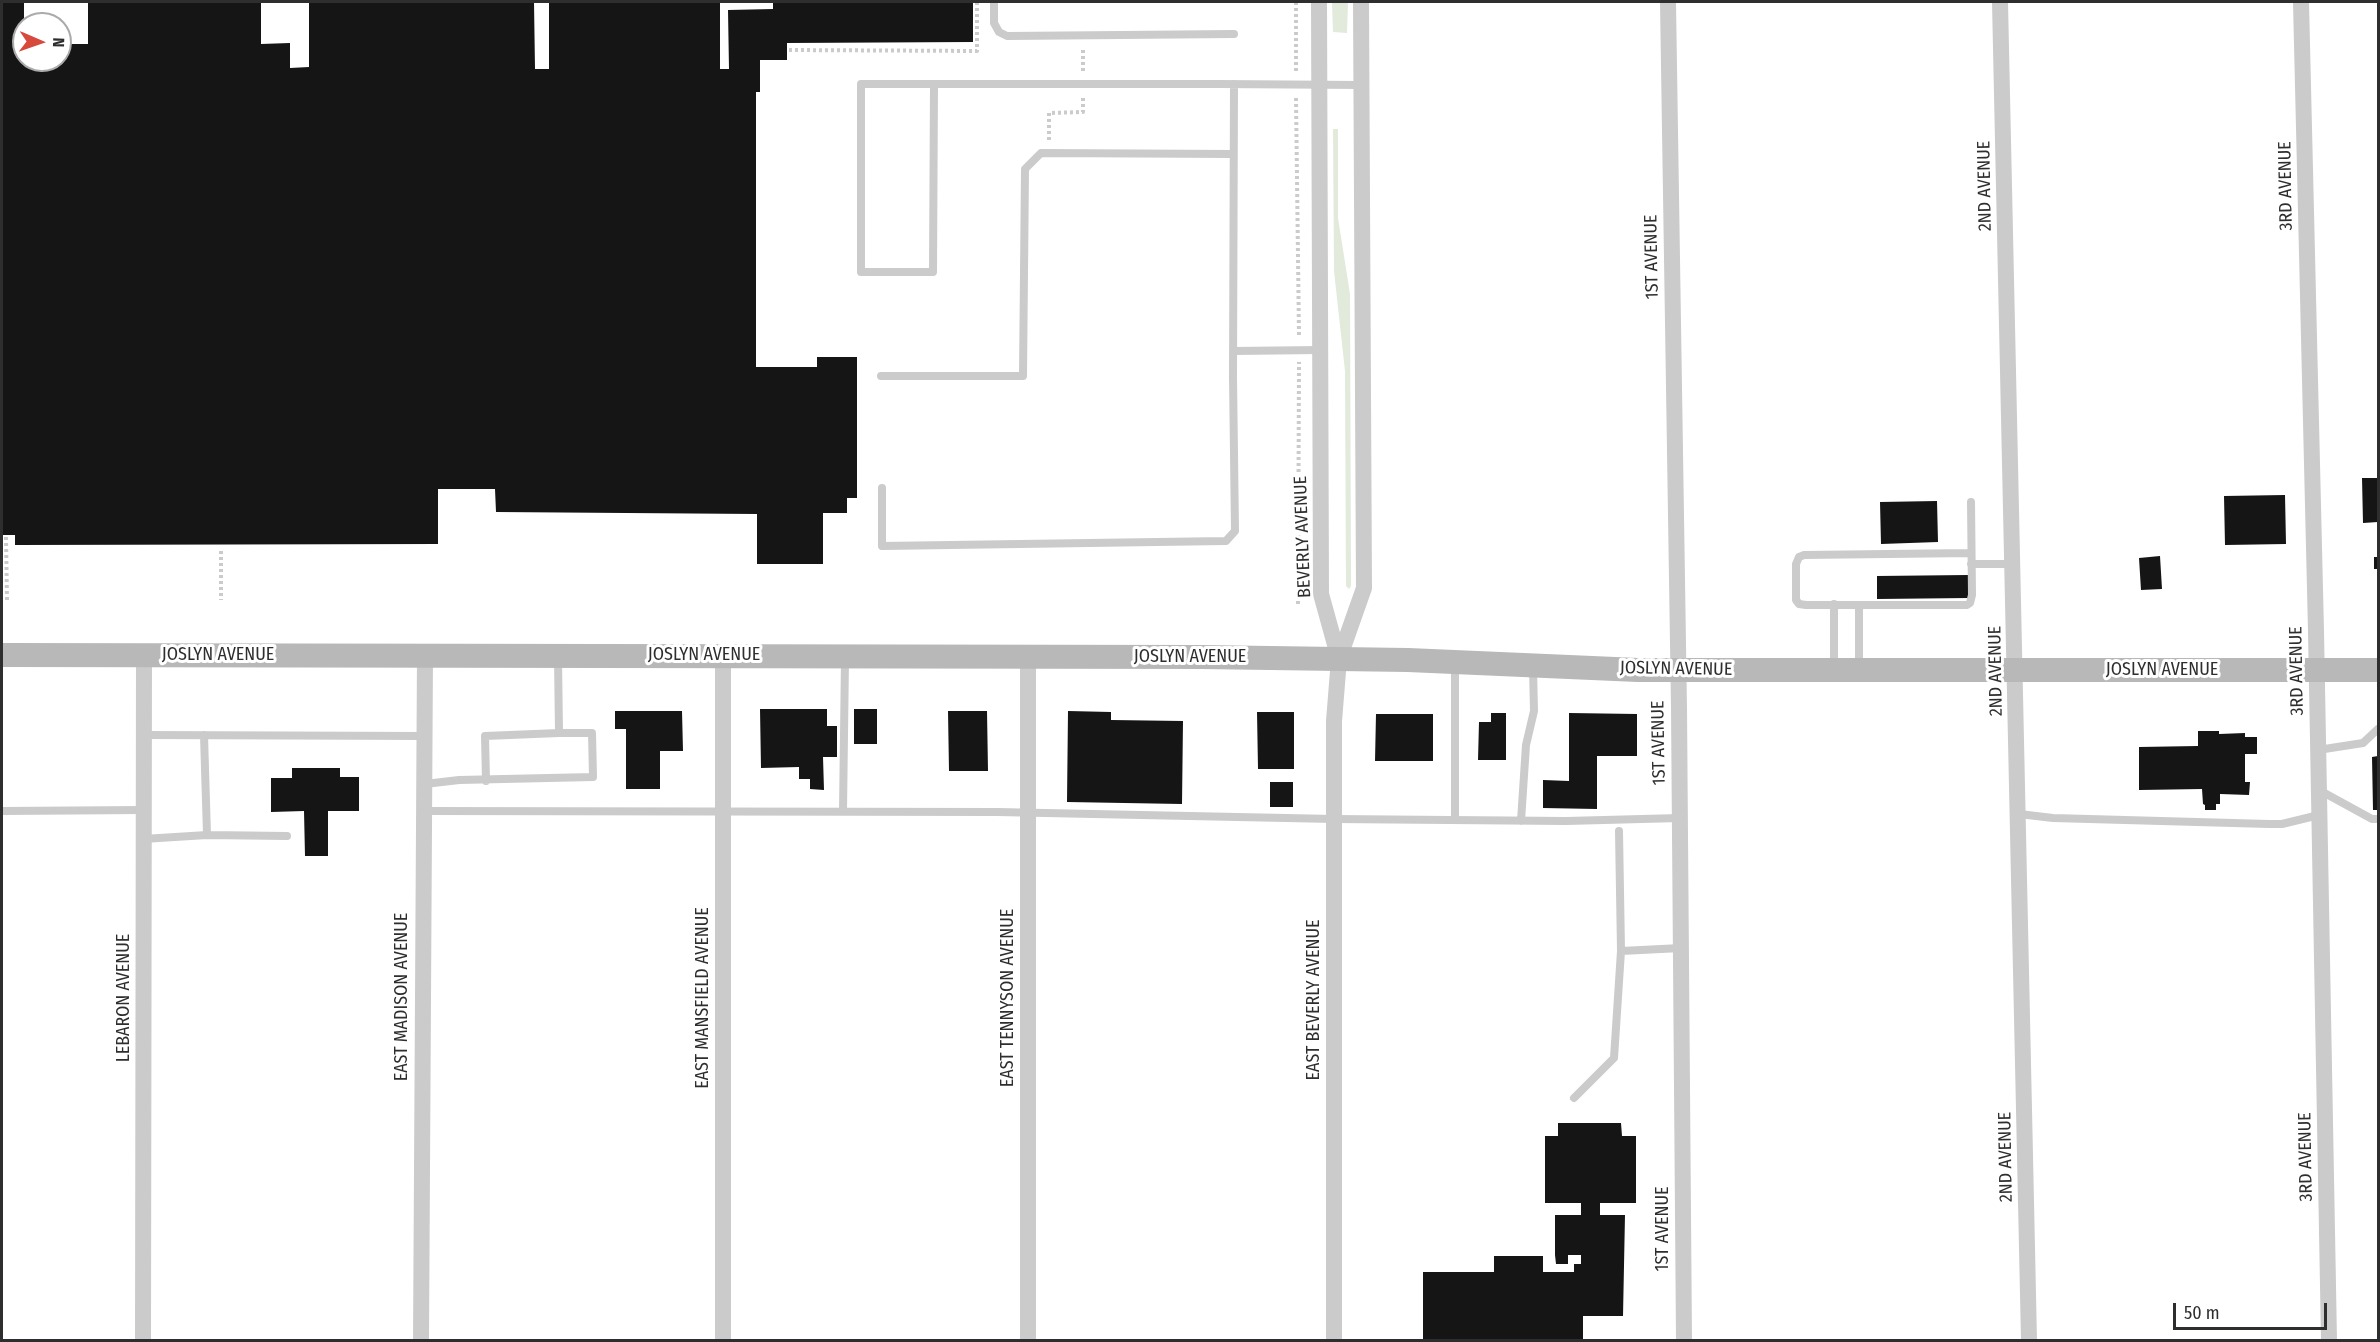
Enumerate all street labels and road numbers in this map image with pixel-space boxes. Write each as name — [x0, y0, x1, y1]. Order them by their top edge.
street label: 2ND AVENUE — [1973, 141, 1997, 231]
street label: 3RD AVENUE — [2274, 141, 2298, 231]
street label: 1ST AVENUE — [1640, 214, 1664, 300]
street label: BEVERLY AVENUE — [1290, 476, 1316, 598]
street label: 2ND AVENUE — [1984, 626, 2008, 716]
street label: 3RD AVENUE — [2285, 626, 2309, 716]
street label: JOSLYN AVENUE — [162, 644, 274, 666]
street label: JOSLYN AVENUE — [648, 644, 760, 666]
street label: JOSLYN AVENUE — [1134, 646, 1246, 668]
street label: JOSLYN AVENUE — [1620, 657, 1732, 681]
street label: JOSLYN AVENUE — [2106, 659, 2218, 681]
street label: 1ST AVENUE — [1647, 700, 1671, 786]
street label: EAST MANSFIELD AVENUE — [692, 907, 714, 1089]
street label: EAST TENNYSON AVENUE — [997, 909, 1019, 1087]
street label: EAST MADISON AVENUE — [391, 913, 413, 1081]
street label: EAST BEVERLY AVENUE — [1303, 919, 1325, 1081]
street label: LEBARON AVENUE — [113, 934, 135, 1062]
street label: 2ND AVENUE — [1994, 1112, 2018, 1202]
street label: 3RD AVENUE — [2294, 1112, 2318, 1202]
street label: 1ST AVENUE — [1652, 1187, 1674, 1271]

